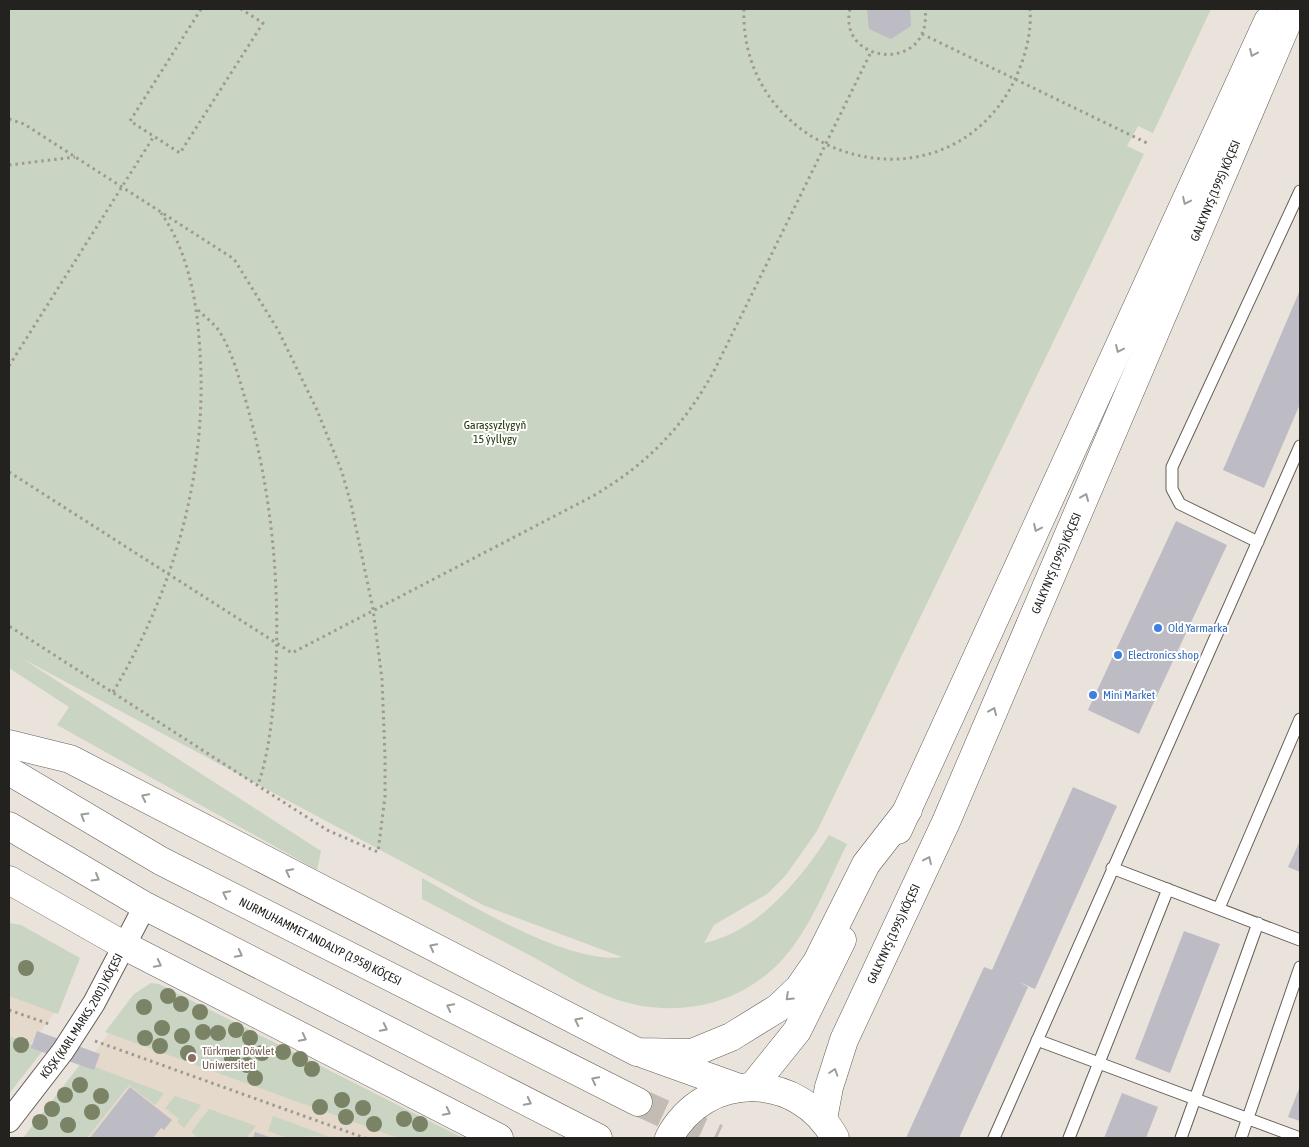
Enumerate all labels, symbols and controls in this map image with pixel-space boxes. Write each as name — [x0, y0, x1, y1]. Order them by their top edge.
one-way arrow — [1249, 48, 1260, 57]
street label: GALKYNYŞ (1995) KÖÇESI — [1188, 138, 1243, 243]
one-way arrow — [1182, 196, 1192, 205]
one-way arrow — [1114, 344, 1125, 353]
park label: Garaşsyzlygyň 15 ýyllygy — [464, 418, 526, 446]
one-way arrow — [1078, 493, 1089, 502]
street label: GALKYNYŞ (1995) KÖÇESI — [1029, 511, 1084, 616]
one-way arrow — [1033, 523, 1043, 532]
place label: Old Yarmarka — [1168, 621, 1228, 635]
marker: Old Yarmarka — [1152, 622, 1164, 634]
place label: Electronics shop — [1128, 648, 1199, 662]
marker: Electronics shop — [1112, 649, 1124, 661]
place label: Mini Market — [1103, 688, 1156, 702]
marker: Mini Market — [1087, 689, 1099, 701]
one-way arrow — [987, 707, 998, 716]
one-way arrow — [141, 793, 150, 803]
one-way arrow — [80, 813, 89, 823]
one-way arrow — [922, 856, 933, 865]
one-way arrow — [285, 868, 294, 878]
one-way arrow — [90, 871, 99, 881]
street label: GALKYNYŞ (1995) KÖÇESI — [864, 882, 923, 986]
one-way arrow — [223, 890, 232, 900]
street label: NURMUHAMMET ANDALYP (1958) KÖÇESI — [237, 895, 404, 988]
one-way arrow — [430, 943, 439, 953]
one-way arrow — [234, 948, 243, 958]
street label: KÖŞK (KARL MARKS, 2001) KÖÇESI — [37, 951, 126, 1081]
one-way arrow — [153, 958, 162, 968]
one-way arrow — [785, 991, 794, 1000]
one-way arrow — [446, 1003, 455, 1013]
one-way arrow — [574, 1017, 583, 1027]
one-way arrow — [379, 1022, 388, 1032]
one-way arrow — [298, 1032, 307, 1042]
place label: Türkmen Döwlet Uniwersiteti — [202, 1044, 275, 1072]
marker: Türkmen Döwlet Uniwersiteti — [186, 1052, 198, 1064]
one-way arrow — [828, 1068, 838, 1076]
one-way arrow — [591, 1076, 600, 1086]
one-way arrow — [523, 1096, 532, 1106]
one-way arrow — [442, 1106, 451, 1116]

